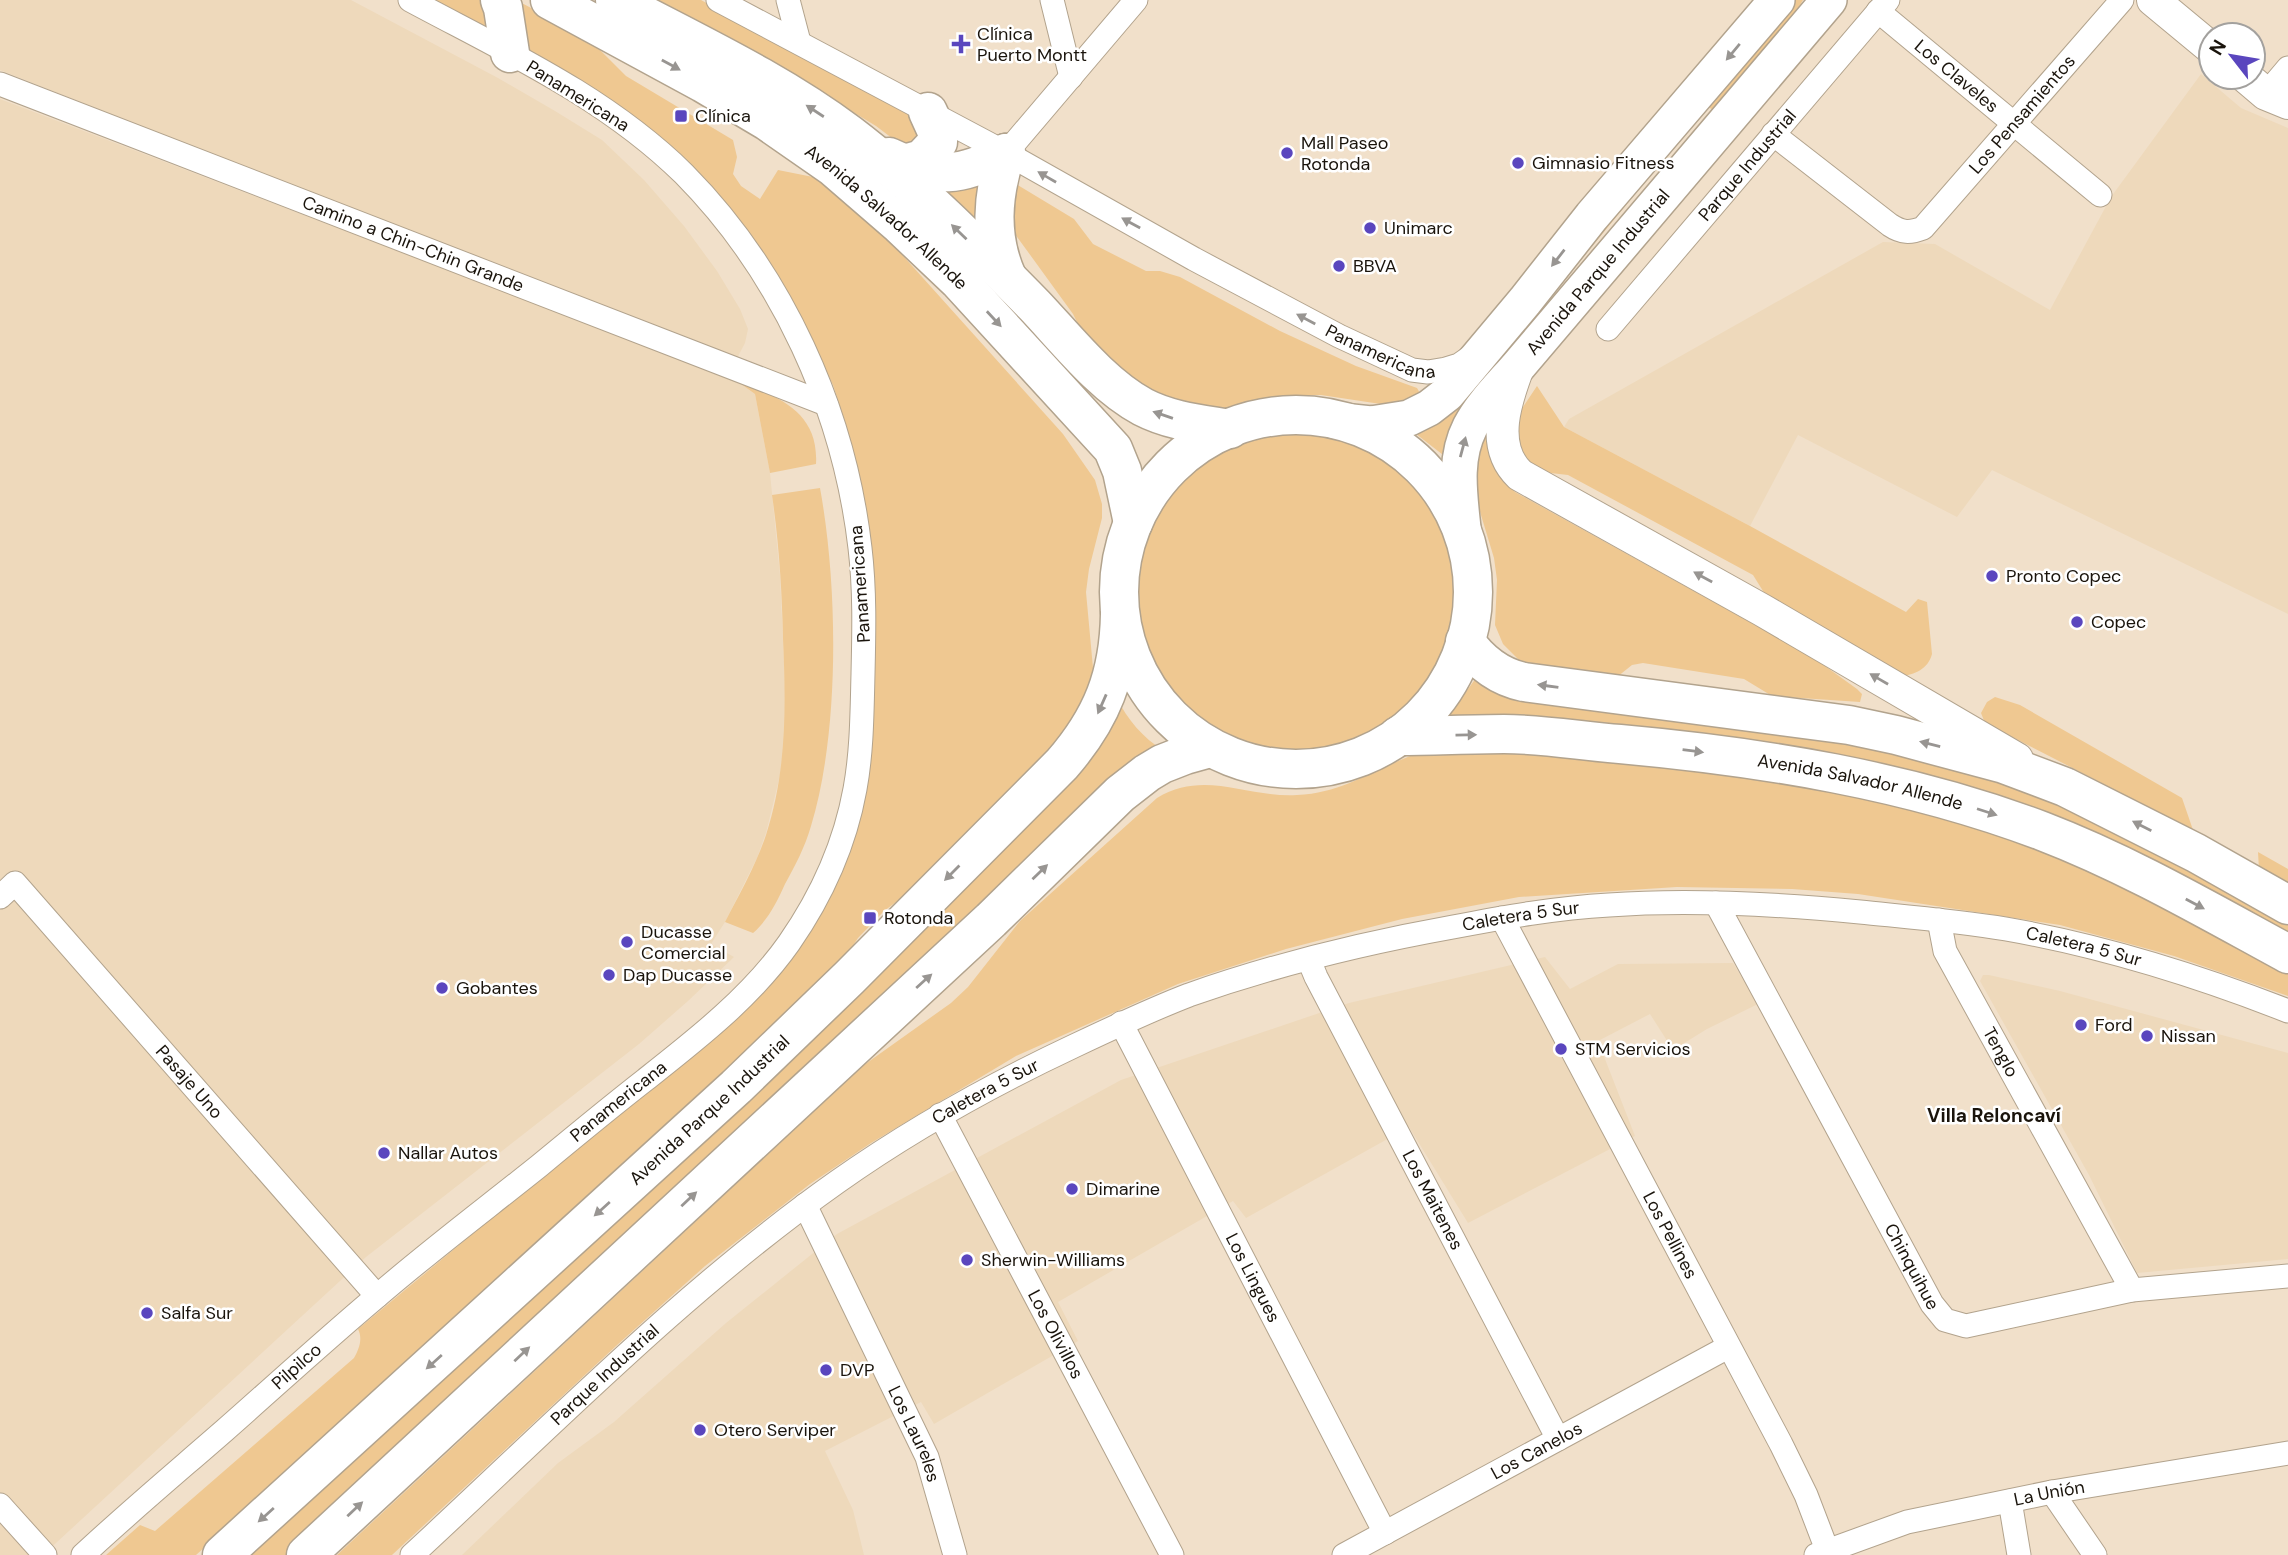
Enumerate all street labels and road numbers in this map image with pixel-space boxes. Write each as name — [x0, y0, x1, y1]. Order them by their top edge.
street label: Los Claveles — [1909, 34, 2004, 118]
street label: Los Pensamientos — [1964, 50, 2081, 179]
street label: Panamericana — [522, 55, 634, 137]
street label: Parque Industrial — [1693, 104, 1802, 226]
street label: Avenida Salvador Allende — [800, 139, 973, 295]
street label: Avenida Parque Industrial — [1521, 184, 1675, 360]
street label: Camino a Chin-Chin Grande — [299, 190, 527, 298]
street label: Panamericana — [1321, 319, 1437, 384]
street label: Panamericana — [844, 525, 876, 643]
street label: Avenida Salvador Allende — [1756, 748, 1966, 816]
street label: Caletera 5 Sur — [1460, 895, 1581, 937]
street label: Caletera 5 Sur — [2024, 921, 2145, 972]
street label: Tenglo — [1977, 1023, 2024, 1081]
street label: Avenida Parque Industrial — [624, 1030, 795, 1190]
street label: Pasaje Uno — [150, 1040, 228, 1124]
street label: Caletera 5 Sur — [928, 1053, 1043, 1130]
street label: Panamericana — [565, 1055, 672, 1147]
street label: Los Maitenes — [1397, 1146, 1469, 1254]
street label: Los Pellines — [1637, 1187, 1703, 1283]
street label: Chinquihue — [1879, 1219, 1945, 1314]
street label: Los Lingues — [1220, 1229, 1286, 1327]
street label: Los Olivillos — [1022, 1286, 1089, 1383]
street label: Parque Industrial — [545, 1319, 664, 1431]
street label: Pilpilco — [266, 1338, 327, 1395]
street label: Los Laureles — [882, 1382, 946, 1485]
street label: Los Canelos — [1487, 1416, 1587, 1485]
street label: La Unión — [2012, 1475, 2086, 1512]

